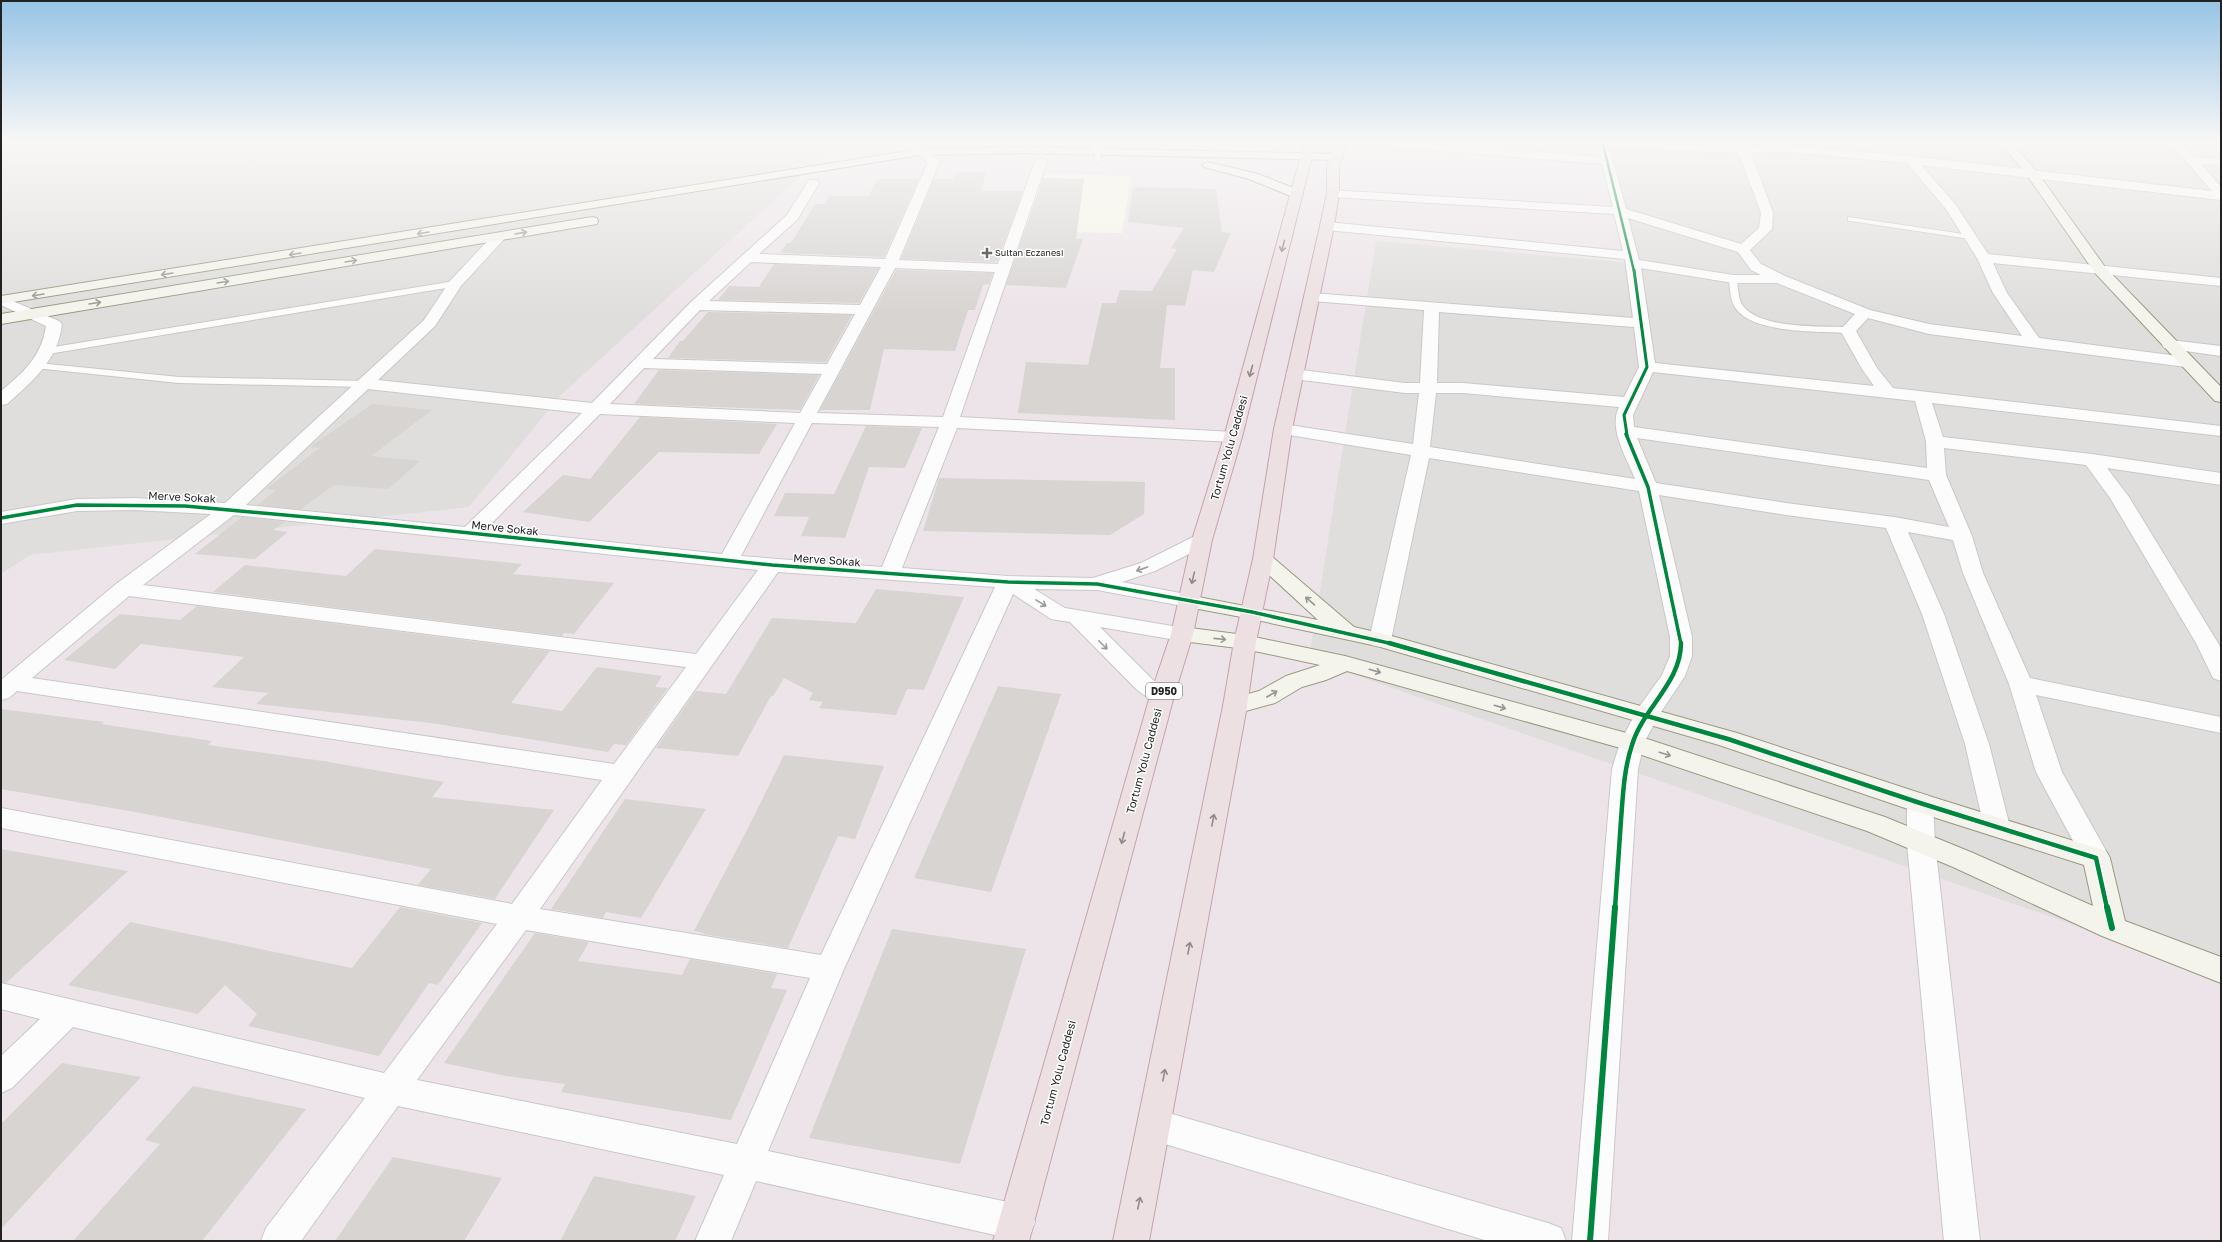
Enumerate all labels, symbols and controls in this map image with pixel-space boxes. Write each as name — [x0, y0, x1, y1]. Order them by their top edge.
one-way arrow — [417, 229, 430, 237]
one-way arrow — [514, 229, 527, 237]
one-way arrow — [1279, 239, 1287, 252]
place label: Sultan Eczanesi — [995, 247, 1063, 258]
marker: Sultan Eczanesi — [982, 248, 992, 258]
one-way arrow — [289, 250, 302, 258]
one-way arrow — [344, 257, 357, 265]
one-way arrow — [160, 270, 173, 278]
one-way arrow — [216, 278, 229, 286]
one-way arrow — [32, 291, 45, 299]
one-way arrow — [88, 299, 101, 307]
one-way arrow — [1246, 365, 1254, 378]
street label: Tortum Yolu Caddesi — [1207, 394, 1250, 502]
street label: Merve Sokak — [148, 488, 216, 505]
street label: Merve Sokak — [471, 517, 539, 538]
street label: Merve Sokak — [793, 551, 861, 568]
one-way arrow — [1136, 566, 1149, 573]
one-way arrow — [1189, 571, 1197, 584]
one-way arrow — [1305, 597, 1315, 606]
one-way arrow — [1035, 599, 1047, 607]
one-way arrow — [1213, 635, 1226, 643]
one-way arrow — [1098, 640, 1108, 650]
one-way arrow — [1368, 668, 1381, 675]
road number: D950 — [1146, 683, 1182, 699]
one-way arrow — [1266, 689, 1278, 697]
one-way arrow — [1493, 704, 1506, 711]
street label: Tortum Yolu Caddesi — [1123, 707, 1164, 815]
one-way arrow — [1658, 751, 1671, 758]
one-way arrow — [1210, 814, 1218, 827]
one-way arrow — [1119, 831, 1126, 844]
one-way arrow — [1185, 942, 1193, 955]
street label: Tortum Yolu Caddesi — [1037, 1019, 1078, 1127]
one-way arrow — [1161, 1069, 1169, 1082]
one-way arrow — [1135, 1197, 1143, 1210]

